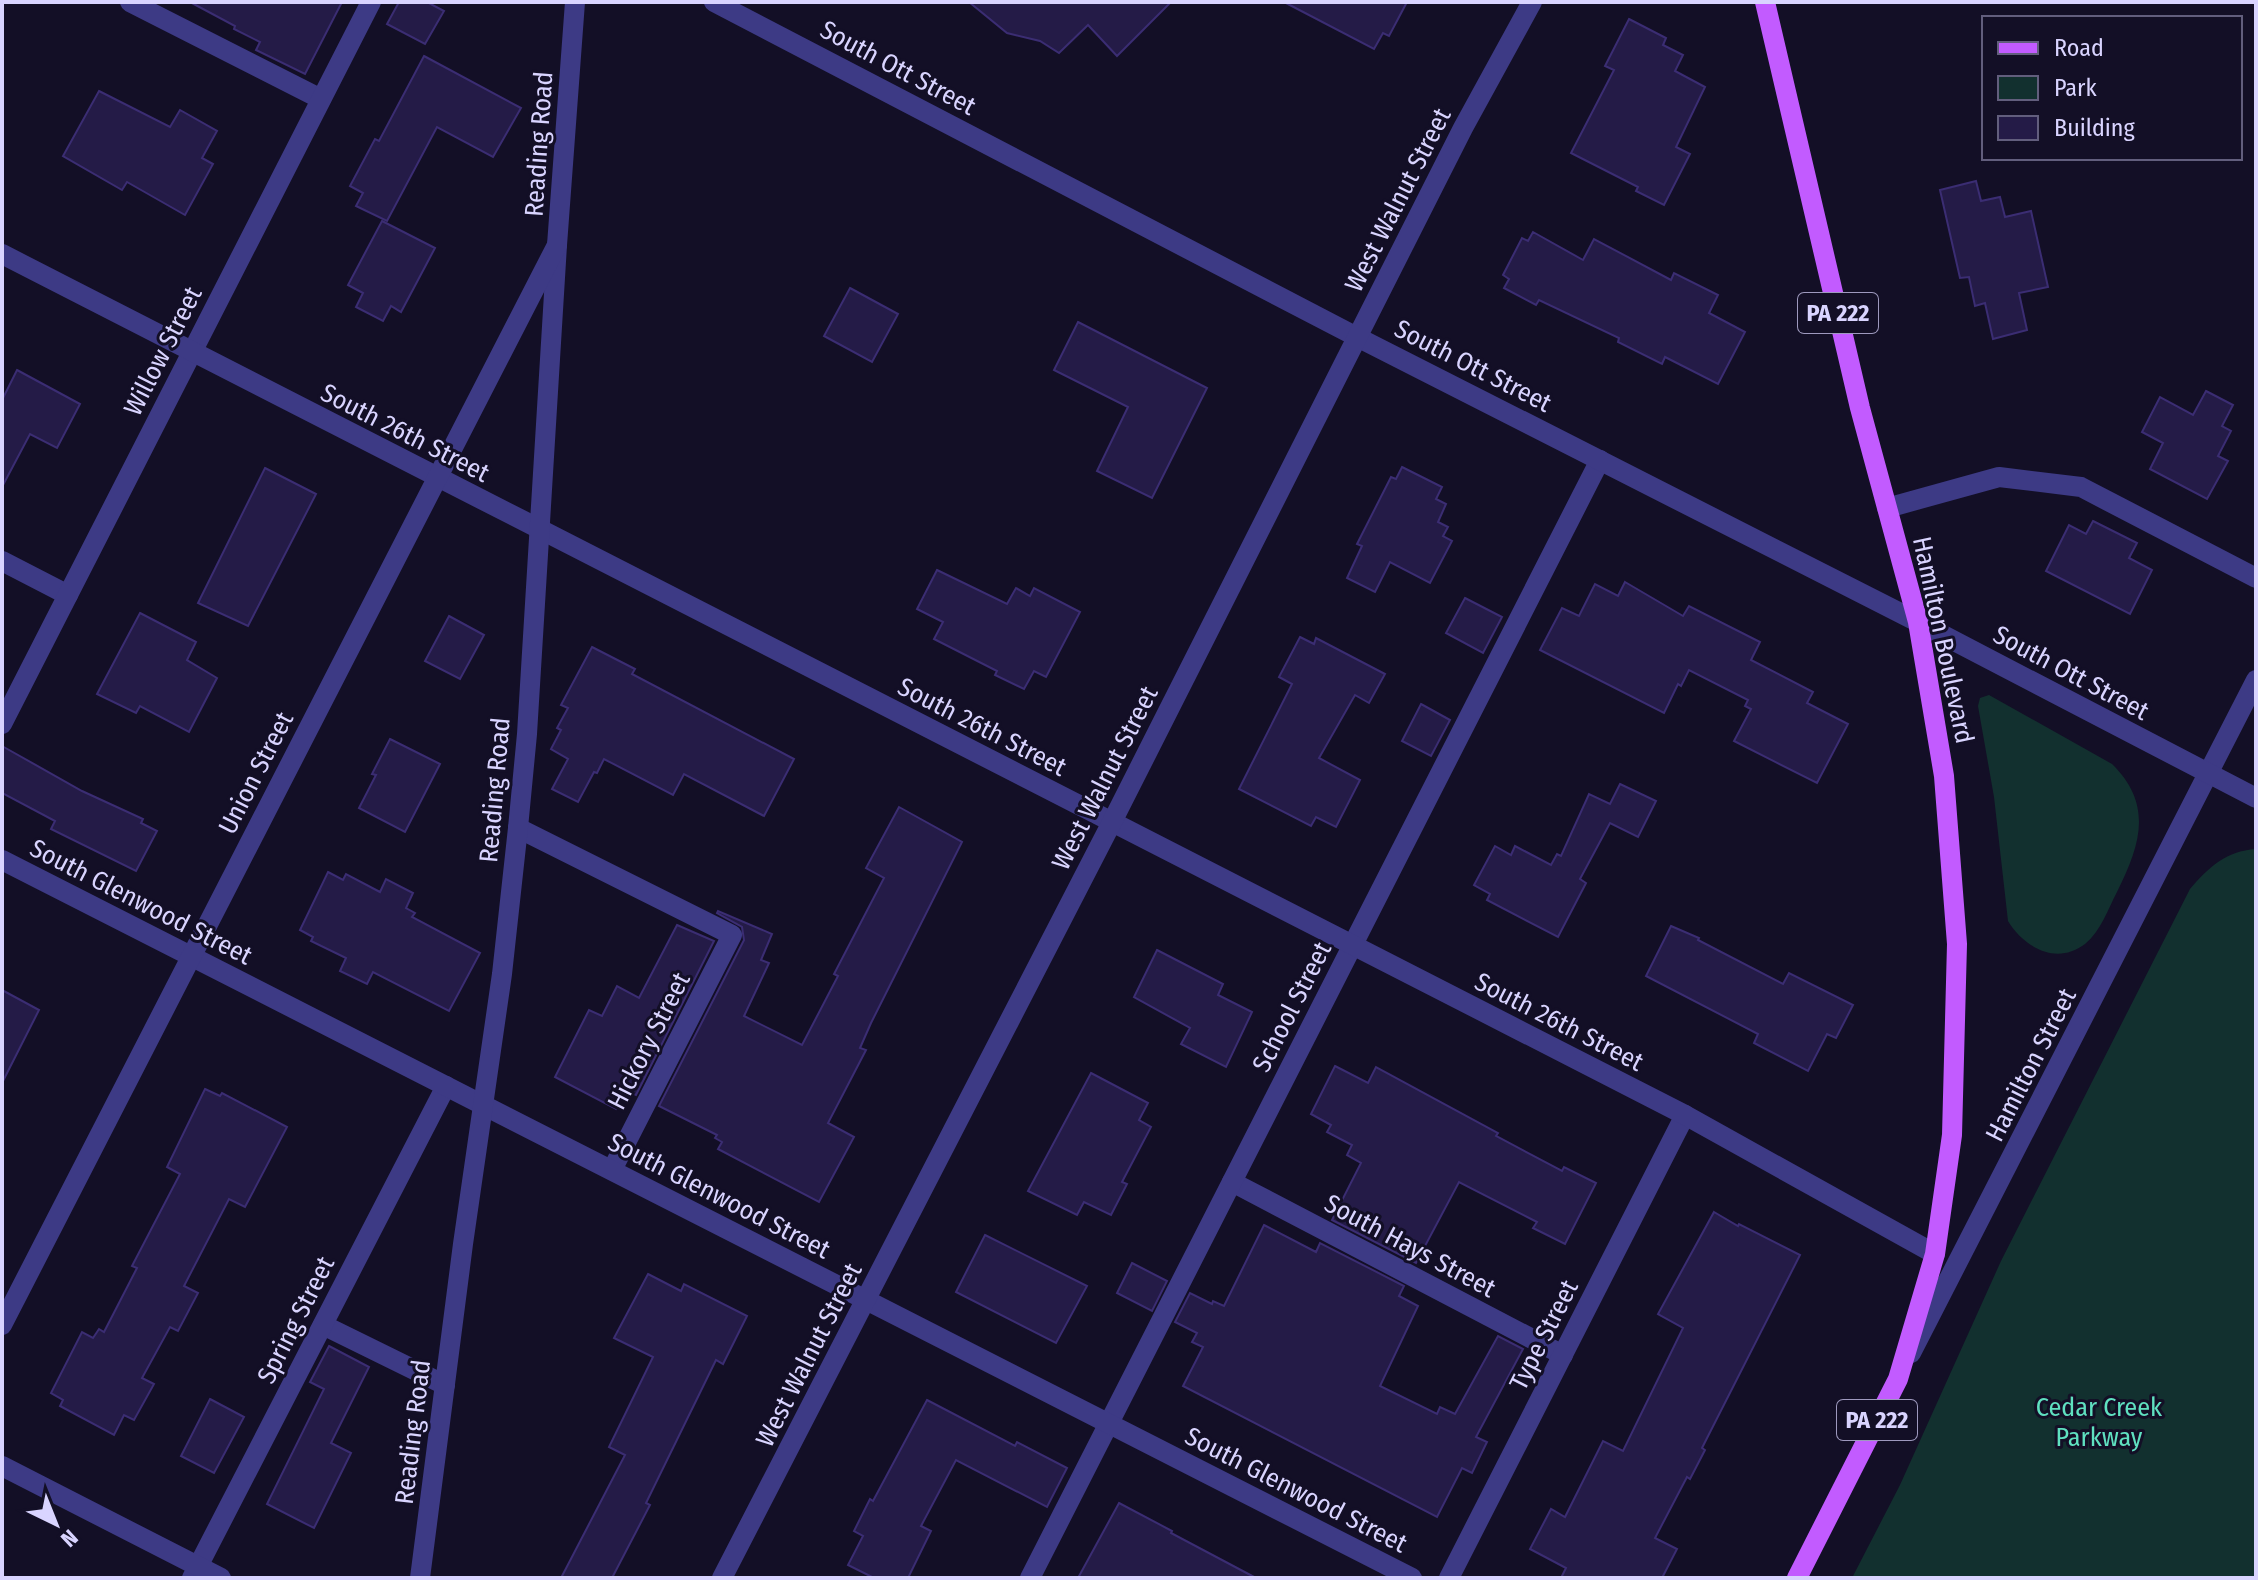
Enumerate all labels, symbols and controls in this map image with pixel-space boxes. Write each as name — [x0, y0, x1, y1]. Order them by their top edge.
street label: South Ott Street — [815, 14, 982, 122]
legend — [1982, 16, 2242, 160]
text: Road — [2054, 34, 2104, 62]
street label: Reading Road — [518, 70, 560, 218]
text: Park — [2054, 74, 2097, 102]
street label: West Walnut Street — [1338, 103, 1458, 297]
text: Building — [2054, 114, 2136, 142]
street label: Willow Street — [117, 281, 209, 421]
road number: PA 222 — [1798, 293, 1878, 333]
street label: South Ott Street — [1389, 313, 1557, 419]
street label: South 26th Street — [315, 377, 495, 489]
street label: Hamilton Boulevard — [1906, 534, 1980, 746]
street label: South Ott Street — [1988, 619, 2155, 727]
street label: South 26th Street — [892, 671, 1072, 783]
street label: West Walnut Street — [1045, 681, 1165, 875]
street label: Union Street — [212, 706, 300, 839]
street label: Reading Road — [473, 716, 517, 864]
street label: South Glenwood Street — [25, 833, 258, 972]
street label: School Street — [1246, 936, 1338, 1077]
street label: South 26th Street — [1469, 966, 1649, 1078]
street label: Hickory Street — [601, 967, 697, 1115]
street label: Hamilton Street — [1979, 983, 2083, 1147]
street label: South Glenwood Street — [603, 1127, 836, 1266]
street label: South Hays Street — [1319, 1188, 1501, 1304]
street label: Spring Street — [251, 1251, 341, 1389]
street label: West Walnut Street — [749, 1258, 869, 1452]
street label: Type Street — [1503, 1274, 1585, 1395]
street label: Reading Road — [389, 1358, 437, 1506]
park label: Cedar Creek Parkway — [2036, 1392, 2163, 1453]
road number: PA 222 — [1837, 1400, 1917, 1440]
street label: South Glenwood Street — [1180, 1421, 1413, 1560]
north arrow — [16, 1484, 96, 1564]
text: N — [55, 1524, 83, 1553]

